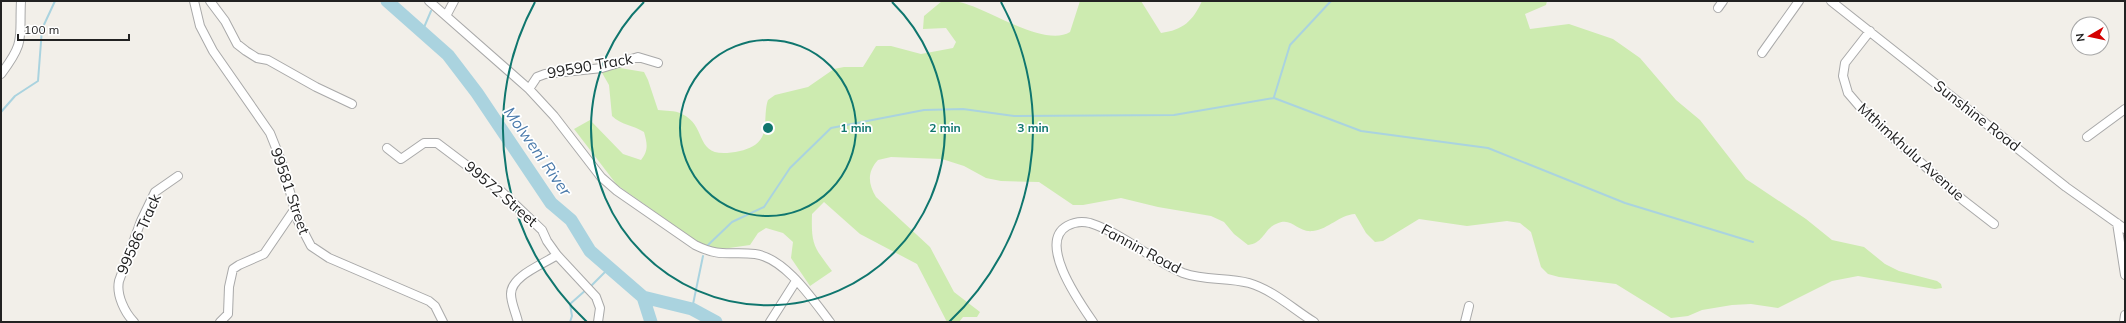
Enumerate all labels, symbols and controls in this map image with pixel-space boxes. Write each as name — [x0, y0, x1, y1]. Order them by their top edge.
scale bar — [18, 16, 129, 42]
north arrow — [2070, 16, 2110, 56]
text: 100 m — [24, 22, 59, 37]
text: N — [2073, 32, 2088, 43]
street label: 99590 Track — [546, 49, 634, 82]
street label: Sunshine Road — [1930, 76, 2024, 155]
street label: Mthimkhulu Avenue — [1854, 99, 1969, 205]
water label: Molweni River — [500, 103, 577, 200]
text: 1 min — [840, 120, 872, 135]
text: 2 min — [929, 120, 961, 135]
text: 3 min — [1017, 120, 1049, 135]
centre of rings — [761, 121, 775, 135]
street label: 99581 Street — [267, 145, 314, 237]
street label: 99572 Street — [461, 157, 542, 230]
street label: 99586 Track — [112, 190, 165, 277]
street label: Fannin Road — [1098, 220, 1184, 278]

